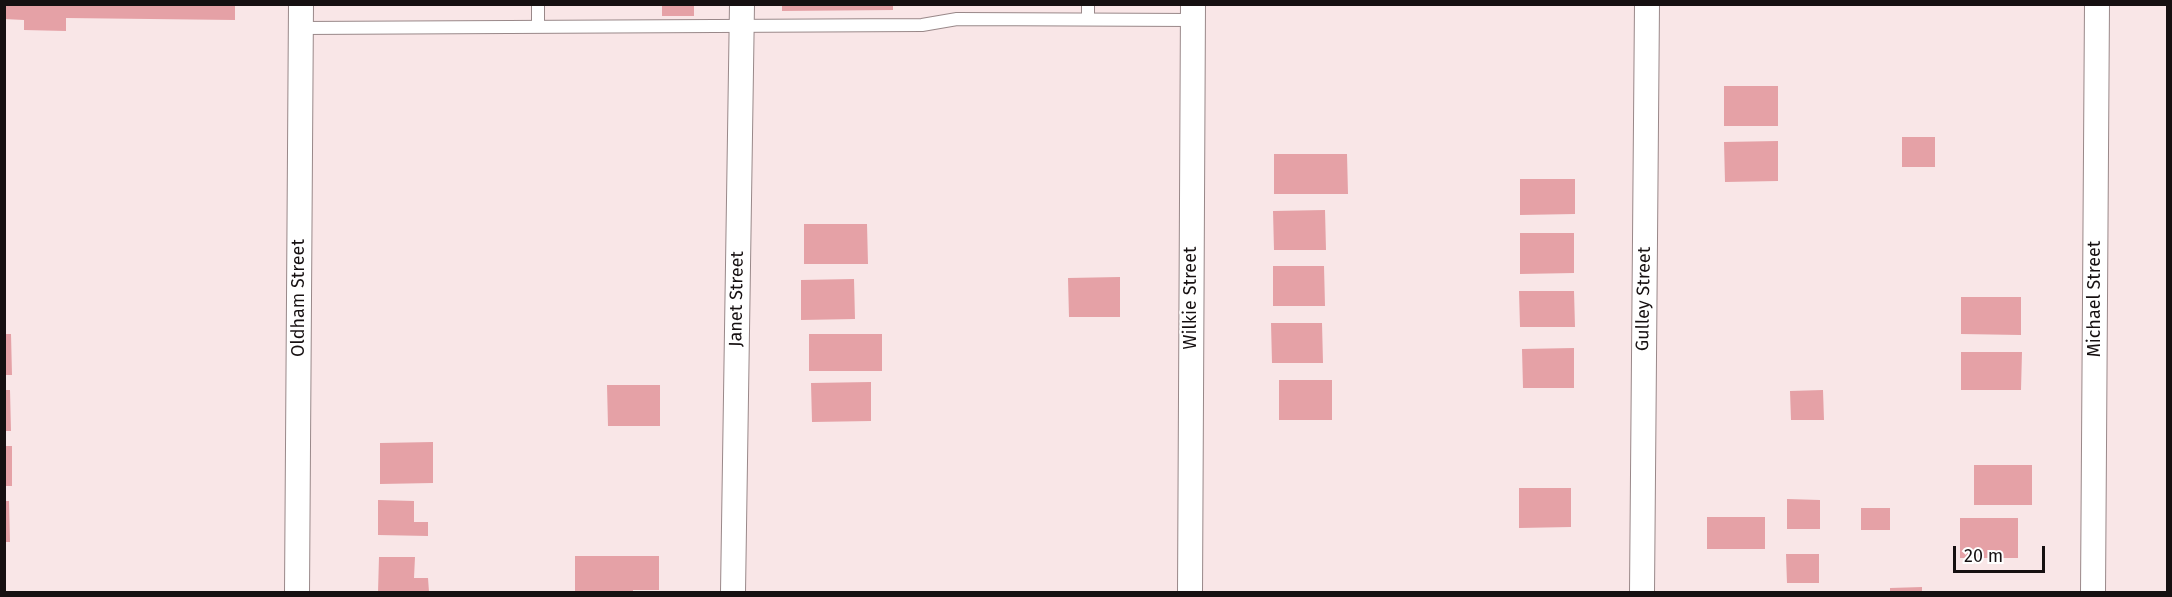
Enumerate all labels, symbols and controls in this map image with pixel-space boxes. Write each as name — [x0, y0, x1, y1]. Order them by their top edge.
street label: Oldham Street — [288, 239, 310, 357]
street label: Michael Street — [2084, 241, 2106, 357]
street label: Wilkie Street — [1180, 247, 1202, 349]
street label: Gulley Street — [1632, 247, 1656, 351]
street label: Janet Street — [725, 251, 749, 347]
scale bar — [1956, 534, 2048, 572]
text: 20 m — [1964, 545, 2003, 567]

